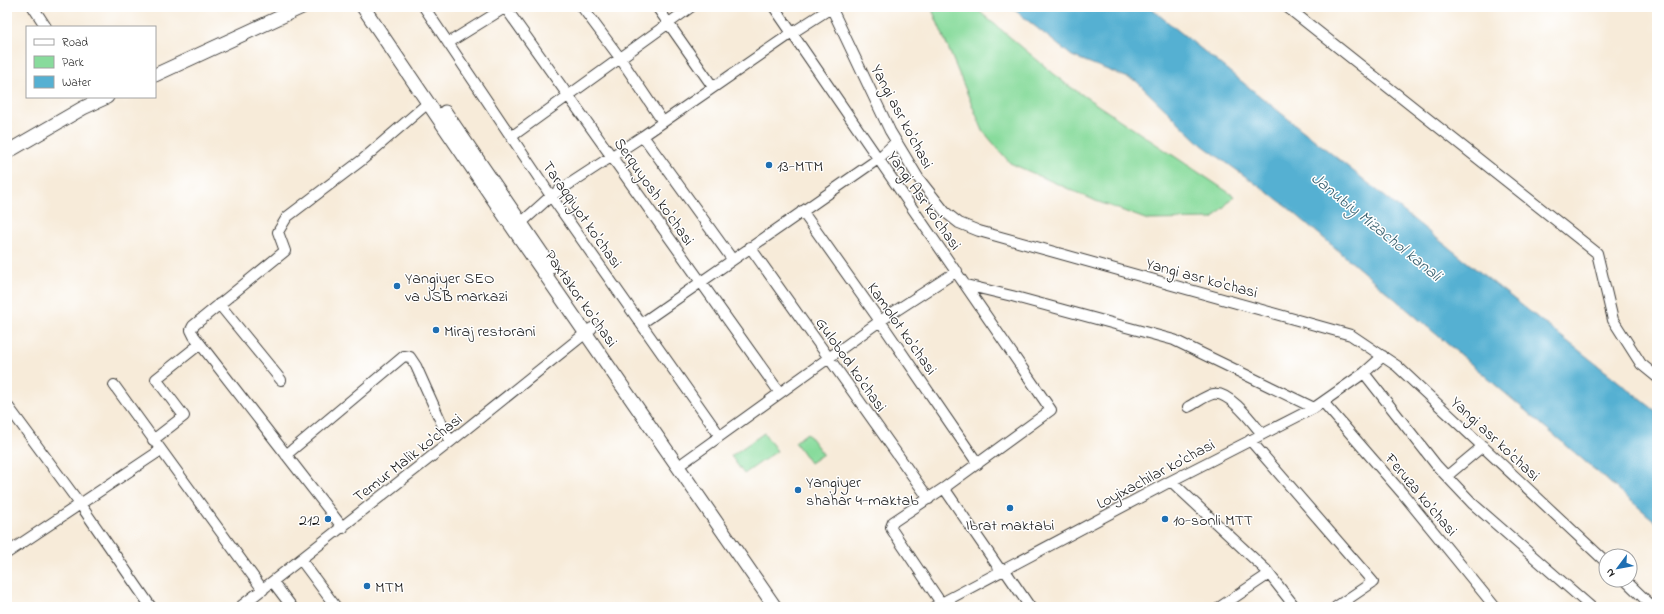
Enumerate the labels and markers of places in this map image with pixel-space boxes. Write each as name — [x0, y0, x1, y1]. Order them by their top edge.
place label: 13-MTM — [777, 155, 823, 179]
marker: 13-MTM — [764, 160, 774, 170]
place label: Yangiyer SEO va JSB markazi — [405, 267, 508, 309]
marker: Yangiyer SEO va JSB markazi — [392, 281, 402, 291]
place label: Miraj restorani — [444, 320, 536, 344]
marker: Miraj restorani — [431, 325, 441, 335]
place label: Yangiyer shahar 4-maktab — [806, 471, 919, 513]
marker: Yangiyer shahar 4-maktab — [793, 485, 803, 495]
marker: Ibrat maktabi — [1005, 503, 1015, 513]
place label: 212 — [299, 509, 320, 533]
place label: 10-sonli MTT — [1173, 509, 1253, 533]
marker: 212 — [323, 514, 333, 524]
place label: Ibrat maktabi — [966, 514, 1054, 538]
marker: 10-sonli MTT — [1160, 514, 1170, 524]
place label: MTM — [375, 576, 404, 600]
marker: MTM — [362, 581, 372, 591]

